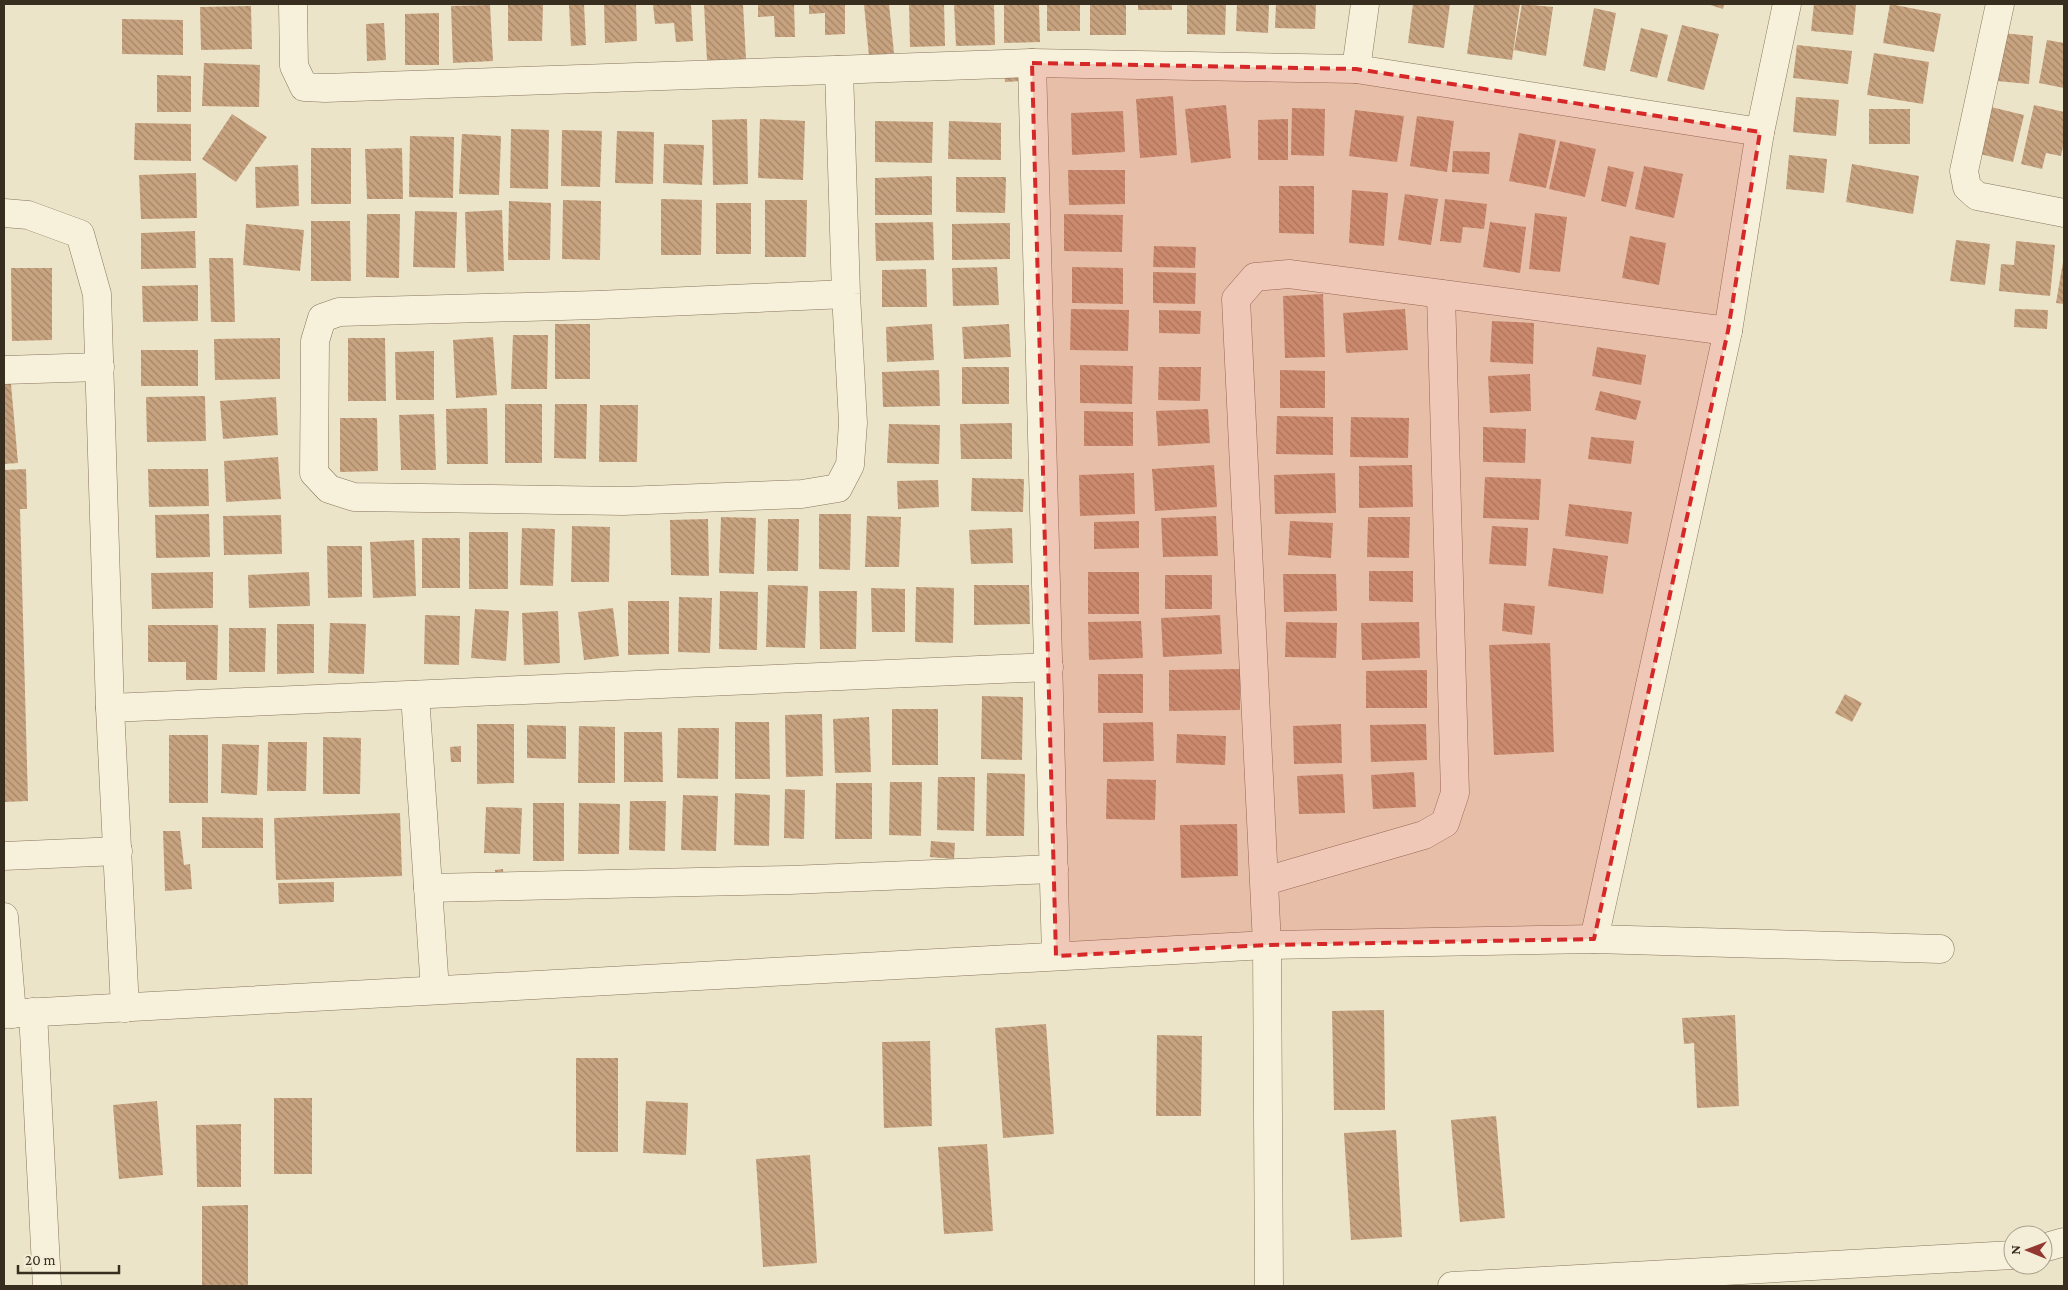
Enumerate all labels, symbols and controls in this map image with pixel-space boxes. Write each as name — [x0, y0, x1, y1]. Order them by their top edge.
north arrow — [2003, 1225, 2053, 1275]
scale bar — [18, 1242, 119, 1274]
text: N — [2007, 1244, 2023, 1255]
text: 20 m — [25, 1252, 56, 1268]

